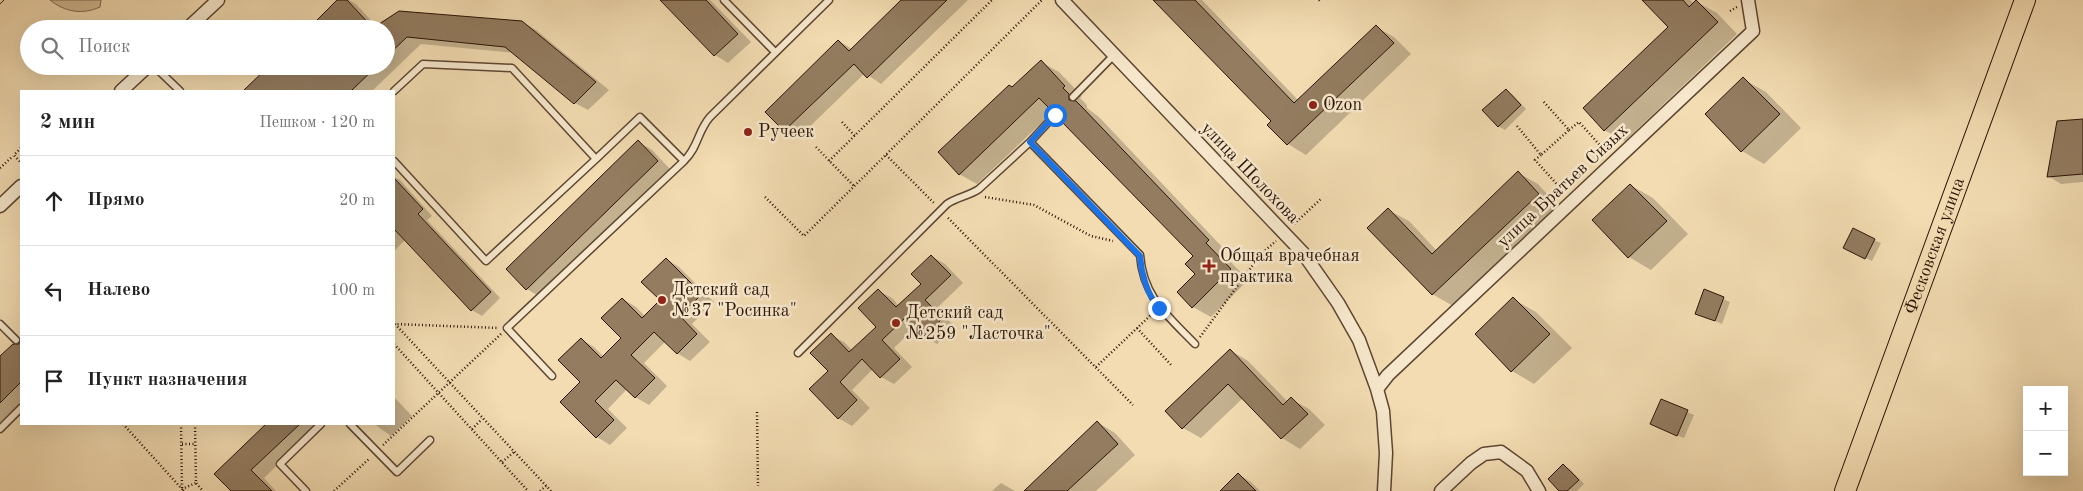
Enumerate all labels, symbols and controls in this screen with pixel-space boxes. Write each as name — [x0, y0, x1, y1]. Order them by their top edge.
search box — [20, 20, 395, 75]
icon: search — [38, 34, 66, 62]
text: Поиск — [78, 38, 130, 57]
place label: Ozon — [1323, 96, 1362, 114]
marker: Ozon — [1307, 99, 1319, 111]
route start — [1044, 104, 1067, 127]
text: 2 мин — [40, 112, 95, 133]
text: Пешком · 120 m — [259, 115, 375, 131]
street label: улица Шолохова — [1197, 119, 1303, 227]
street label: улица Братьев Сизых — [1494, 121, 1632, 251]
place label: Ручеек — [758, 123, 814, 141]
marker: Ручеек — [742, 126, 754, 138]
street label: Фесковская улица — [1902, 175, 1968, 317]
icon: ahead — [40, 187, 68, 215]
text: Прямо — [87, 191, 145, 210]
text: 20 m — [339, 193, 375, 209]
place label: Общая врачебная практика — [1220, 247, 1360, 286]
marker: Общая врачебная практика — [1202, 259, 1216, 273]
icon: left — [40, 277, 68, 305]
text: Налево — [87, 281, 150, 300]
place label: Детский сад №37 "Росинка" — [672, 281, 797, 320]
text: 100 m — [330, 283, 375, 299]
marker: Детский сад №37 "Росинка" — [656, 294, 668, 306]
route end — [1148, 297, 1171, 320]
place label: Детский сад №259 "Ласточка" — [906, 304, 1051, 343]
marker: Детский сад №259 "Ласточка" — [890, 317, 902, 329]
icon: arrive — [40, 367, 68, 395]
text: Пункт назначения — [87, 371, 247, 390]
map controls — [2023, 386, 2068, 476]
button: + — [2023, 386, 2068, 431]
button: − — [2023, 431, 2068, 476]

